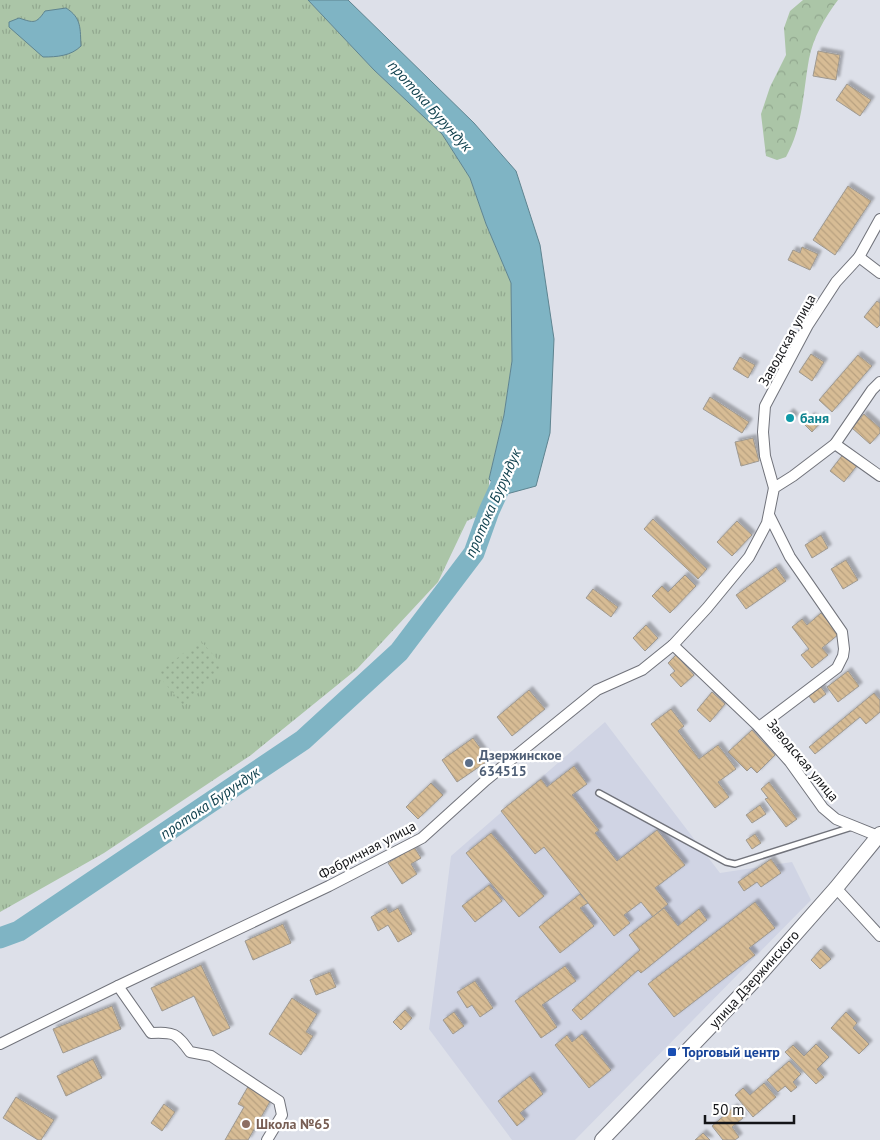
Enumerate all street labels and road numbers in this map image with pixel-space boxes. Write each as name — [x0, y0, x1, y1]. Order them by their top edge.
street label: Заводская улица — [754, 291, 820, 389]
street label: Заводская улица — [763, 715, 843, 805]
street label: Фабричная улица — [315, 817, 419, 883]
street label: улица Дзержинского — [705, 926, 803, 1032]

